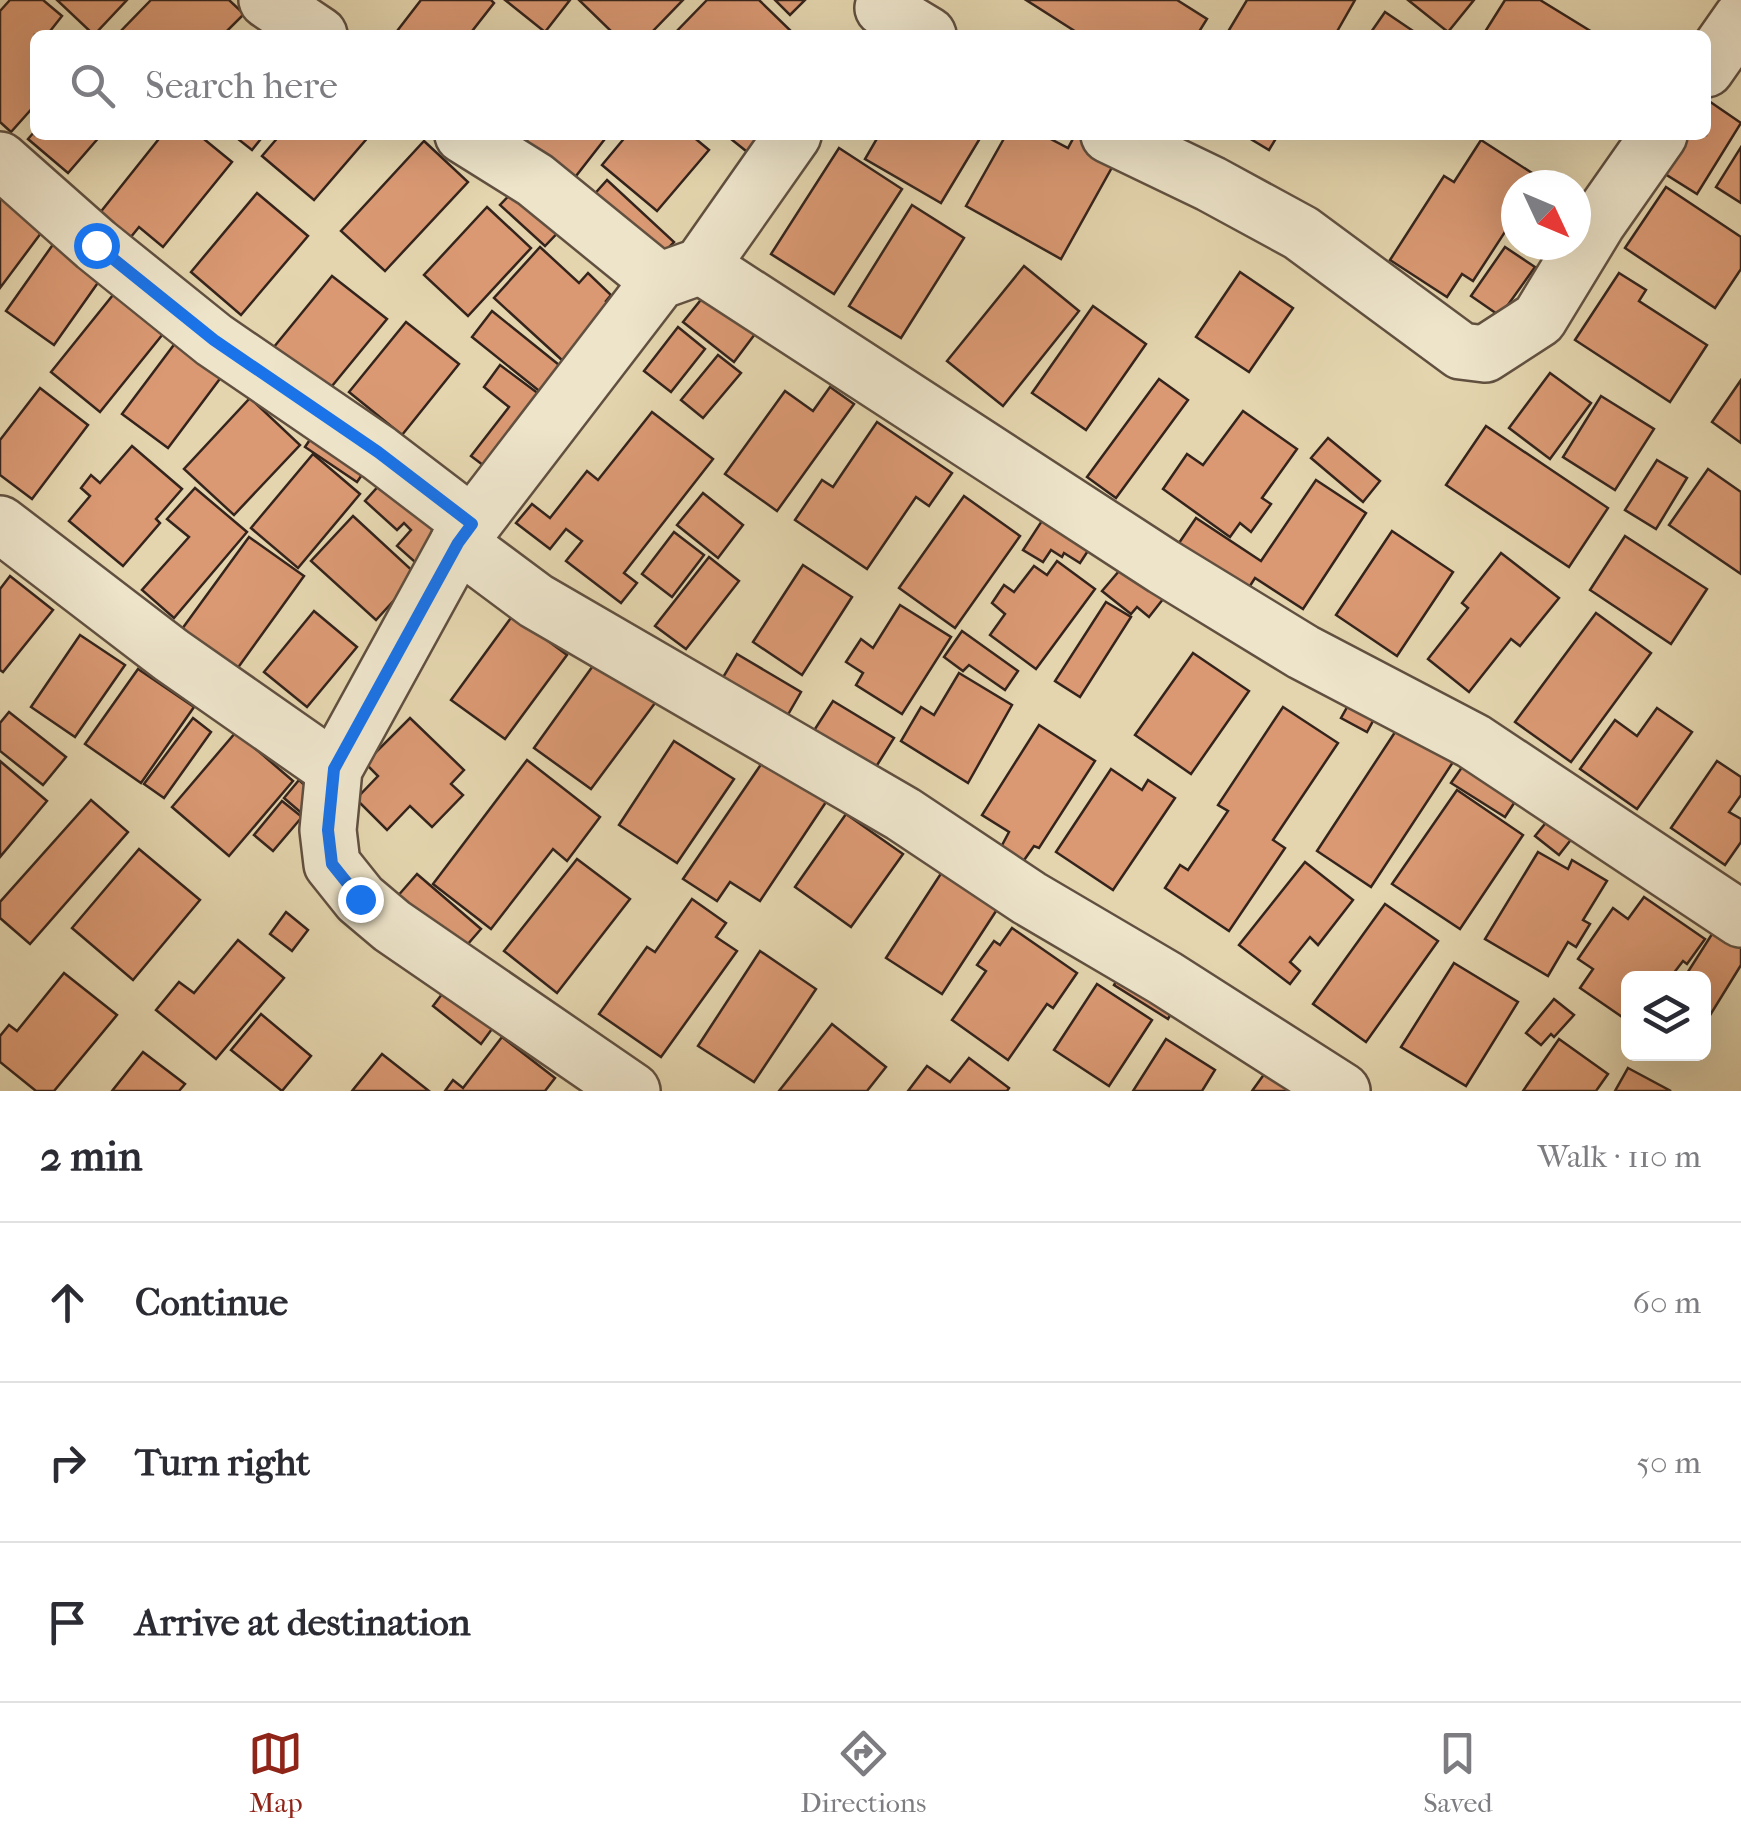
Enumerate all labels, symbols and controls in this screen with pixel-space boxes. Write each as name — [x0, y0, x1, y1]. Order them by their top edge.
search box — [30, 30, 1711, 140]
icon: search — [65, 58, 120, 113]
text: Search here — [145, 63, 338, 108]
north arrow — [1501, 170, 1591, 260]
route start — [74, 223, 120, 269]
route end — [338, 877, 384, 923]
map controls — [1621, 971, 1711, 1061]
button: layers — [1621, 971, 1711, 1061]
text: 2 min — [40, 1132, 142, 1181]
text: Walk · 110 m — [1538, 1138, 1701, 1175]
icon: ahead — [40, 1275, 95, 1330]
text: Continue — [135, 1280, 288, 1325]
text: 60 m — [1633, 1284, 1701, 1321]
icon: right — [40, 1435, 95, 1490]
text: Turn right — [135, 1440, 310, 1485]
text: 50 m — [1636, 1444, 1701, 1481]
icon: arrive — [40, 1595, 95, 1650]
text: Arrive at destination — [135, 1600, 471, 1645]
tab: Map — [248, 1726, 303, 1819]
tab: Directions — [800, 1726, 926, 1819]
tab: Saved — [1423, 1726, 1493, 1819]

